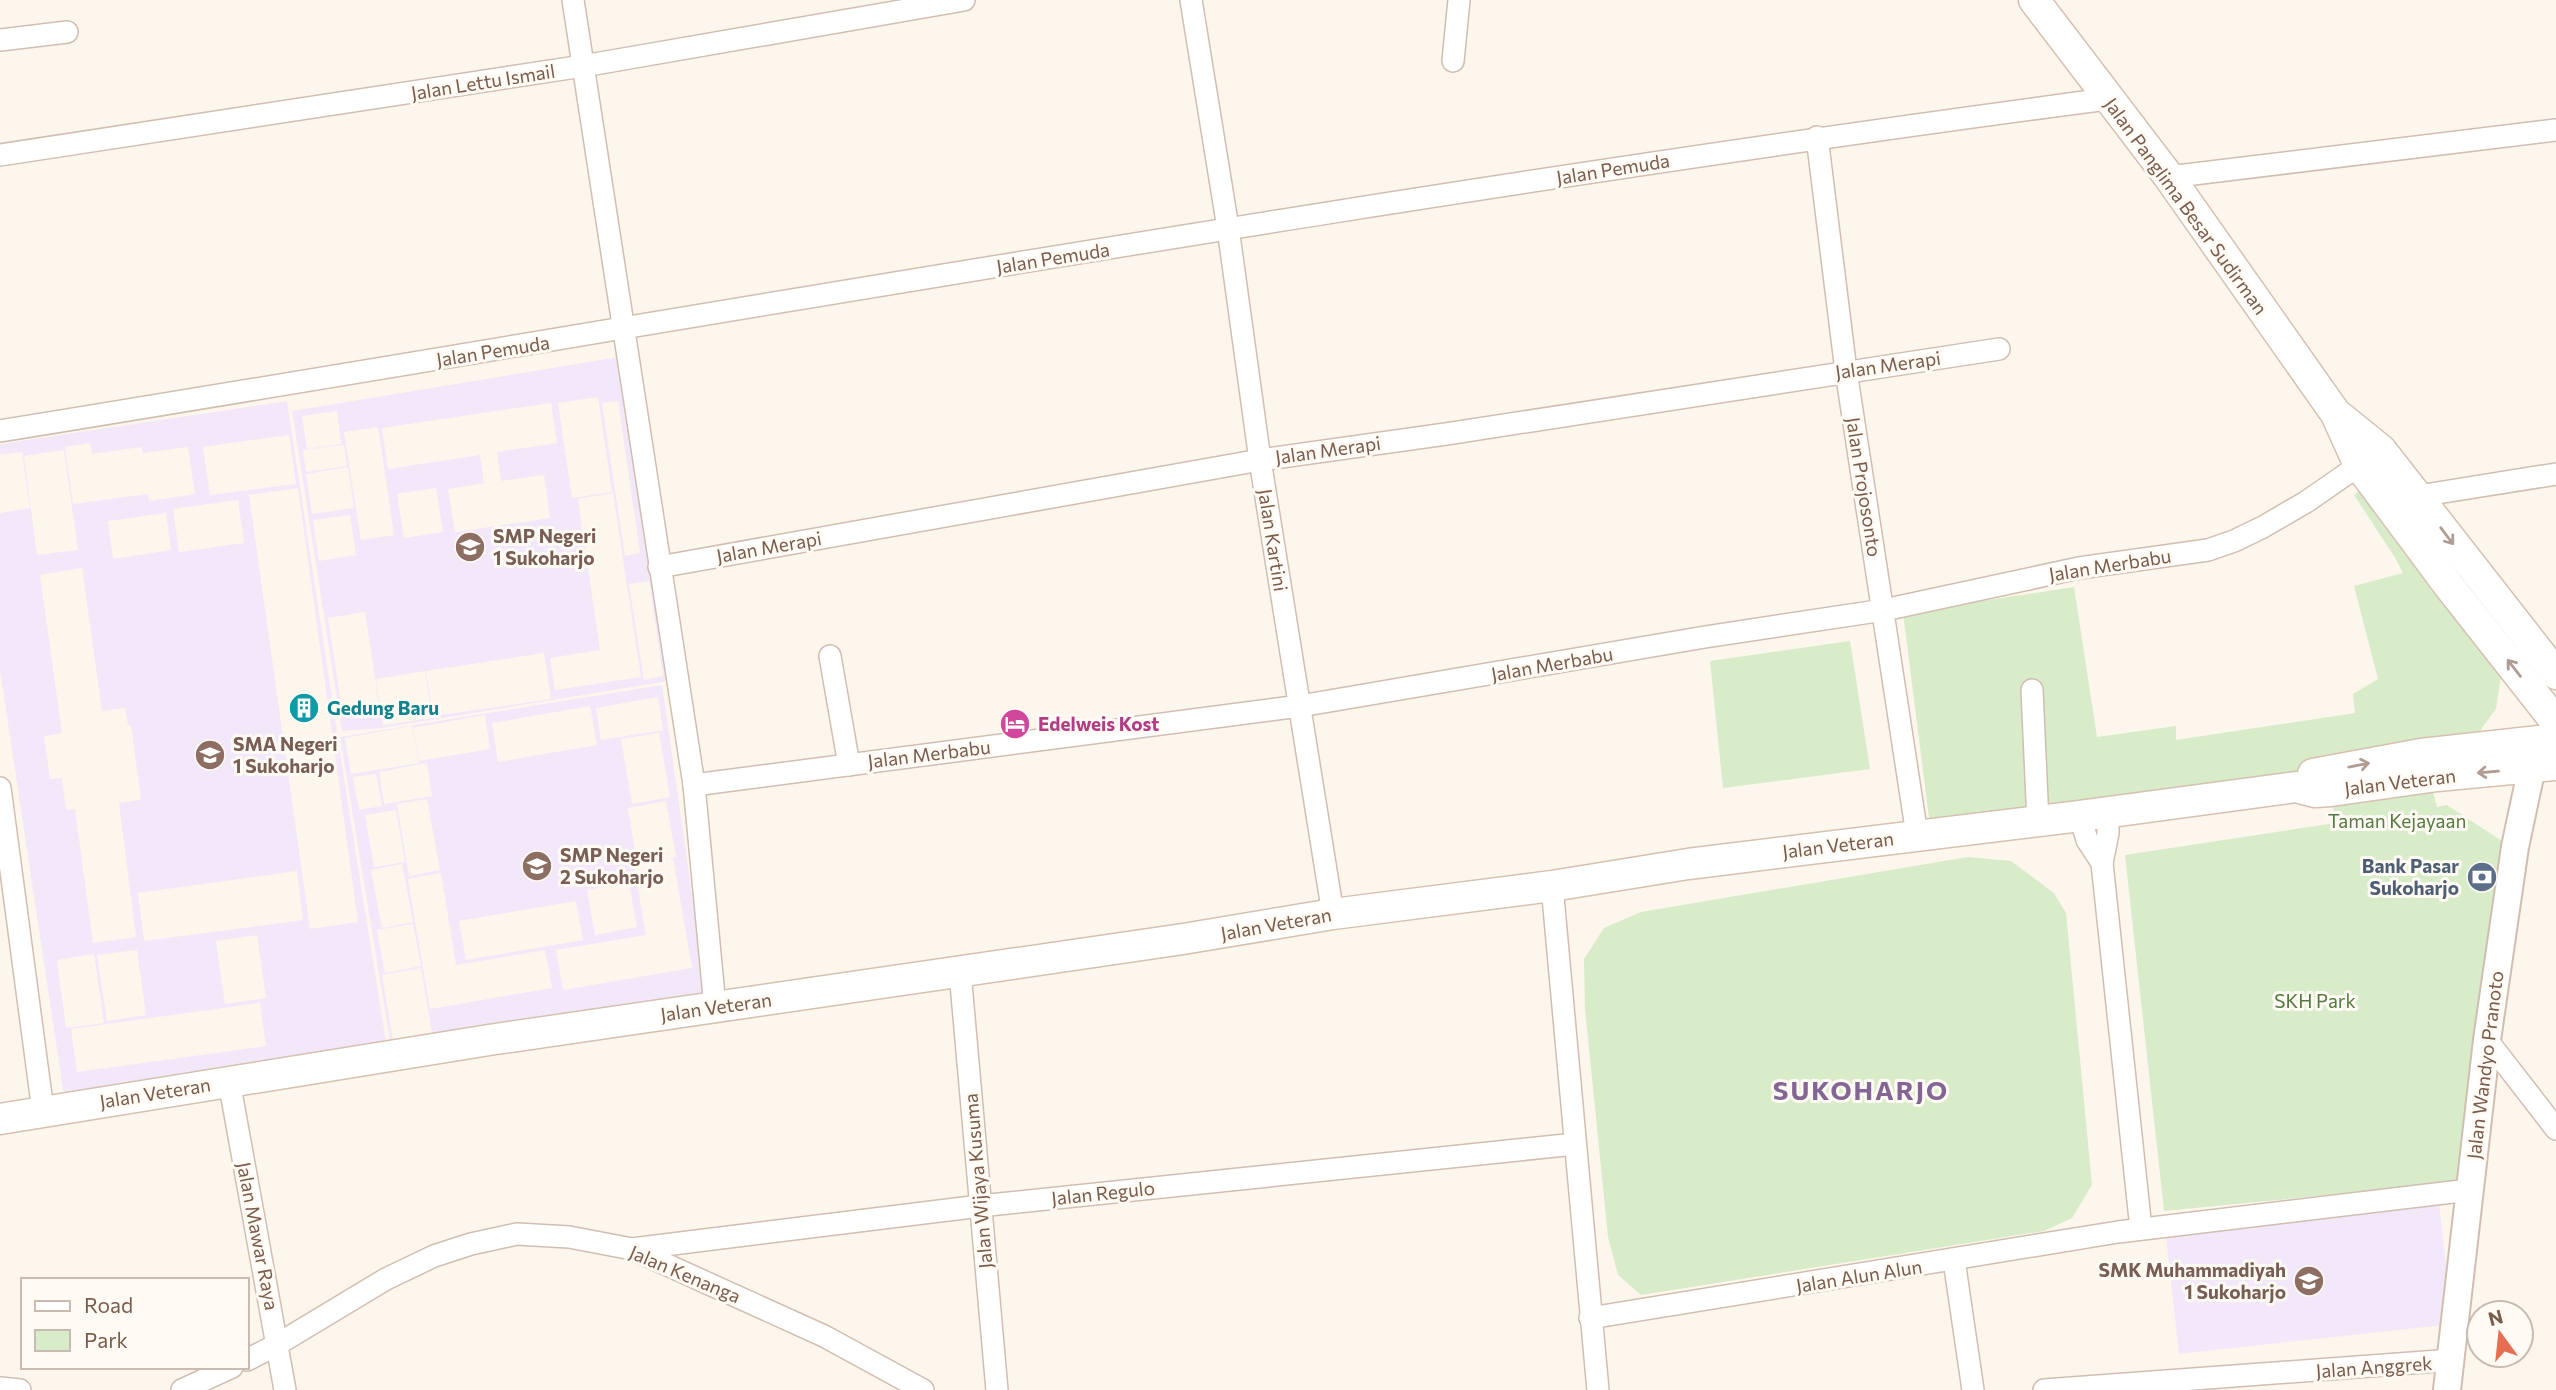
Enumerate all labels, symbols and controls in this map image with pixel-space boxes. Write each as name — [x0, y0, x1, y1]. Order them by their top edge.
street label: Jalan Lettu Ismail — [409, 59, 557, 104]
street label: Jalan Panglima Besar Sudirman — [2100, 93, 2273, 319]
street label: Jalan Pemuda — [1555, 148, 1671, 189]
street label: Jalan Pemuda — [995, 237, 1111, 278]
street label: Jalan Pemuda — [435, 330, 551, 371]
street label: Jalan Merapi — [1834, 346, 1942, 383]
street label: Jalan Projosonto — [1842, 415, 1887, 558]
street label: Jalan Merapi — [1274, 431, 1382, 468]
street label: Jalan Kartini — [1254, 487, 1293, 593]
place label: SMP Negeri 1 Sukoharjo — [493, 524, 596, 569]
street label: Jalan Merapi — [715, 526, 823, 567]
one-way arrow — [2440, 526, 2455, 544]
school or university icon: SMP Negeri 1 Sukoharjo — [453, 530, 487, 564]
street label: Jalan Merbabu — [2047, 543, 2173, 586]
street label: Jalan Merbabu — [1489, 641, 1615, 686]
one-way arrow — [2506, 659, 2521, 678]
building icon: Gedung Baru — [287, 691, 321, 725]
place label: Gedung Baru — [327, 696, 439, 719]
hotel icon: Edelweis Kost — [998, 707, 1032, 741]
place label: Edelweis Kost — [1038, 712, 1159, 735]
place label: SMA Negeri 1 Sukoharjo — [233, 732, 338, 777]
street label: Jalan Merbabu — [866, 735, 992, 772]
school or university icon: SMA Negeri 1 Sukoharjo — [193, 738, 227, 772]
one-way arrow — [2347, 758, 2370, 772]
street label: Jalan Veteran — [2343, 763, 2457, 800]
one-way arrow — [2477, 766, 2500, 779]
park label: Taman Kejayaan — [2328, 809, 2466, 832]
street label: Jalan Veteran — [1781, 826, 1895, 863]
place label: SMP Negeri 2 Sukoharjo — [560, 843, 664, 888]
school or university icon: SMP Negeri 2 Sukoharjo — [520, 849, 554, 883]
place label: Bank Pasar Sukoharjo — [2362, 854, 2459, 899]
bank icon: Bank Pasar Sukoharjo — [2465, 860, 2499, 894]
street label: Jalan Veteran — [1219, 902, 1333, 945]
street label: Jalan Wandyo Pranoto — [2462, 969, 2507, 1161]
street label: Jalan Veteran — [659, 987, 773, 1026]
park label: SKH Park — [2274, 989, 2356, 1012]
street label: Jalan Veteran — [98, 1072, 212, 1113]
district label: SUKOHARJO — [1773, 1074, 1949, 1105]
street label: Jalan Wijaya Kusuma — [958, 1093, 997, 1270]
street label: Jalan Mawar Raya — [233, 1160, 284, 1312]
street label: Jalan Regulo — [1050, 1176, 1156, 1209]
street label: Jalan Kenanga — [626, 1240, 744, 1307]
street label: Jalan Alun Alun — [1794, 1254, 1924, 1297]
place label: SMK Muhammadiyah 1 Sukoharjo — [2099, 1258, 2286, 1303]
school or university icon: SMK Muhammadiyah 1 Sukoharjo — [2292, 1264, 2326, 1298]
legend — [21, 1278, 248, 1369]
text: Road — [84, 1292, 133, 1317]
north arrow — [2465, 1299, 2535, 1369]
text: N — [2486, 1304, 2505, 1330]
text: Park — [84, 1327, 128, 1352]
street label: Jalan Anggrek — [2315, 1351, 2433, 1382]

